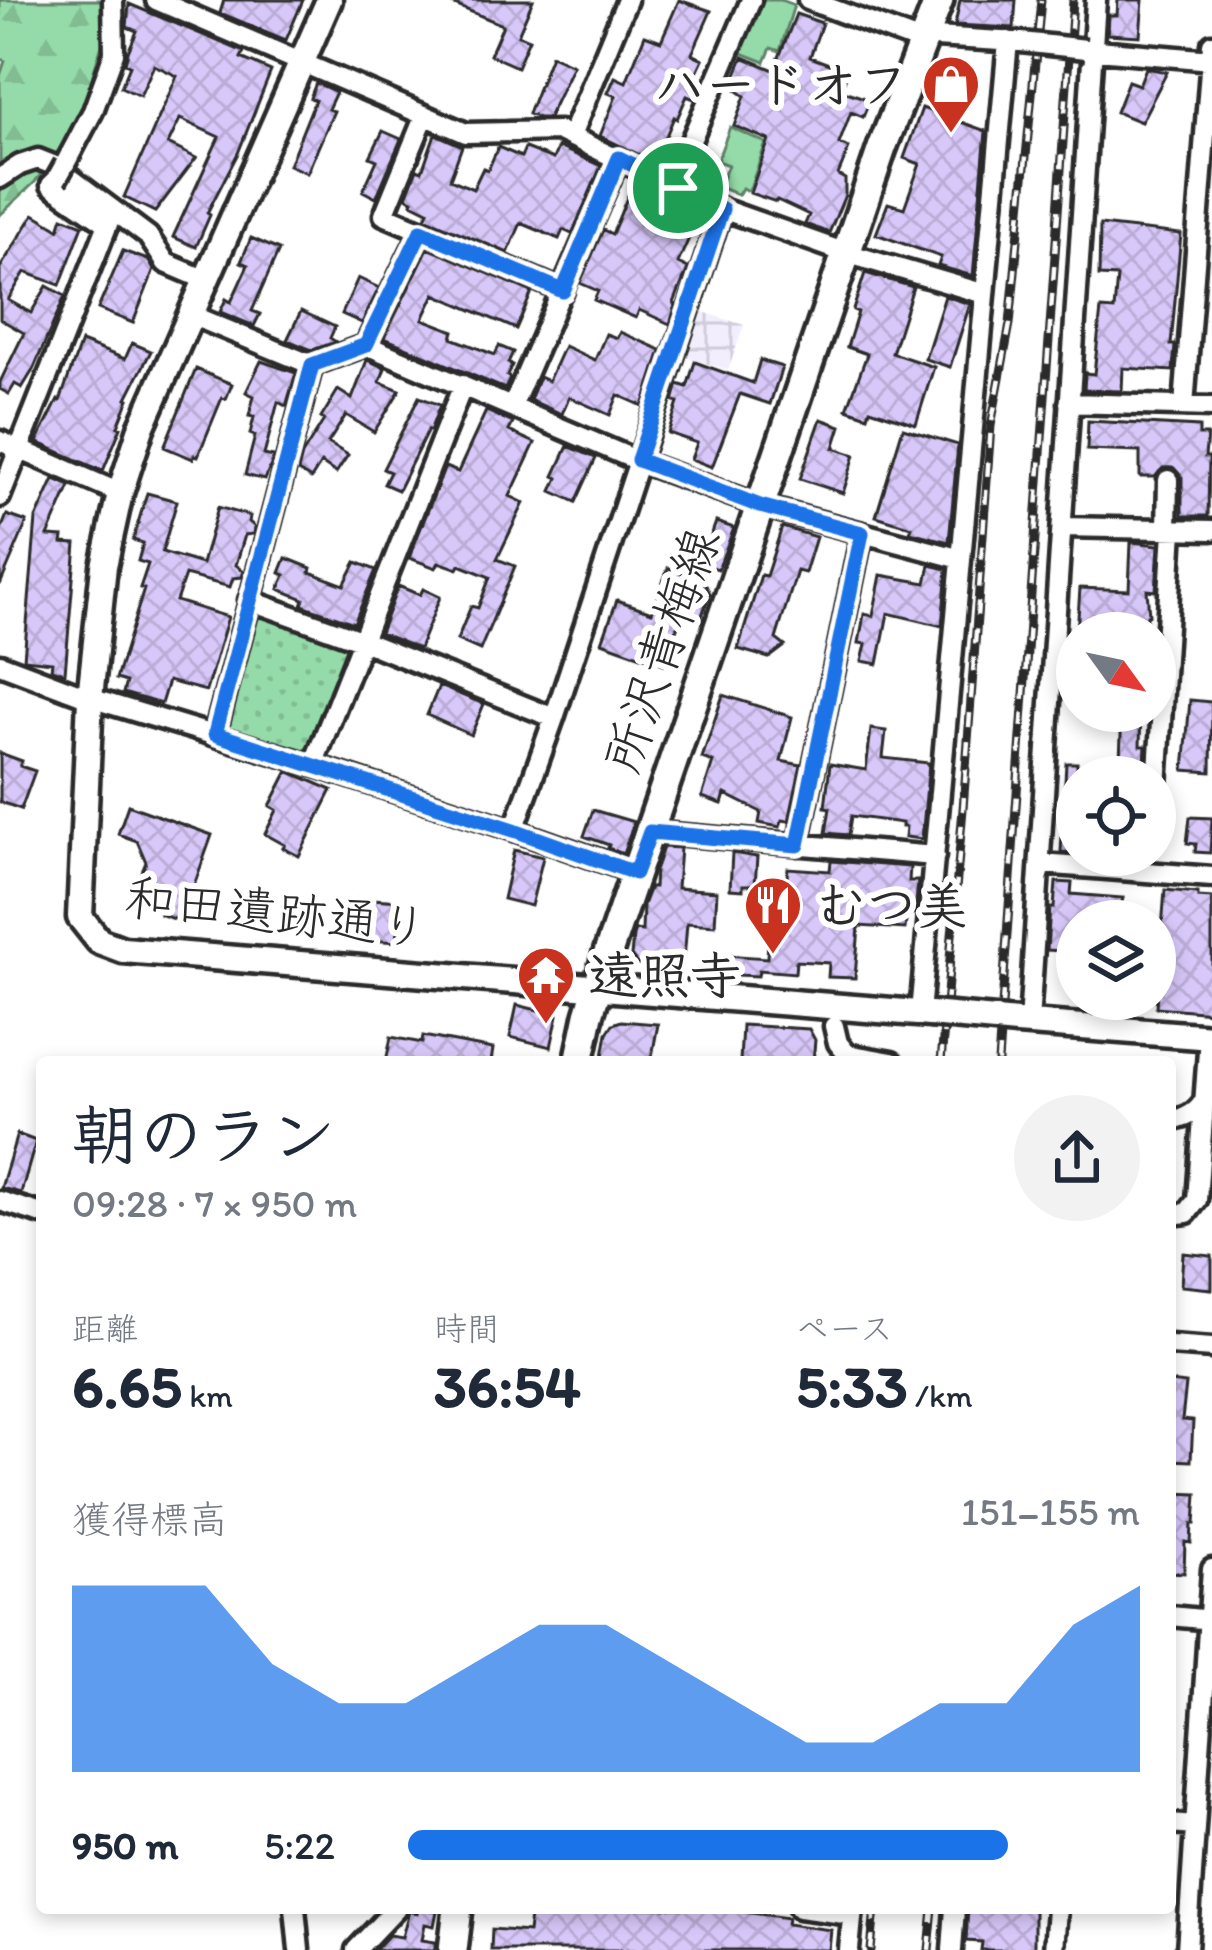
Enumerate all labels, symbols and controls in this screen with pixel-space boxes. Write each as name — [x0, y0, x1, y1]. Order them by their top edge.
shop icon: ハードオフ — [920, 53, 982, 135]
place label: ハードオフ — [654, 54, 909, 115]
pin — [627, 137, 729, 239]
icon: arrive — [645, 155, 711, 221]
street label: 所沢青梅線 — [591, 520, 732, 781]
north arrow — [1056, 612, 1176, 732]
map controls — [1056, 612, 1176, 1020]
button: locate — [1056, 756, 1176, 876]
street label: 和田遺跡通り — [122, 866, 432, 959]
restaurant icon: むつ美 — [742, 874, 804, 956]
place label: むつ美 — [815, 875, 968, 936]
button: layers — [1056, 900, 1176, 1020]
temple icon: 遠照寺 — [515, 944, 577, 1026]
place label: 遠照寺 — [588, 945, 741, 1006]
text: 朝のラン — [72, 1095, 336, 1175]
button: share — [1014, 1095, 1140, 1221]
text: 09:28 · 7 × 950 m — [72, 1180, 357, 1227]
text: 距離 — [72, 1309, 138, 1348]
text: 時間 — [434, 1309, 500, 1348]
text: ペース — [796, 1309, 893, 1348]
text: 6.65 — [72, 1350, 182, 1422]
text: 36:54 — [434, 1350, 581, 1422]
text: 5:33 — [796, 1350, 908, 1422]
text: km — [182, 1376, 233, 1415]
text: /km — [908, 1376, 973, 1415]
text: 151–155 m — [961, 1488, 1140, 1535]
text: 獲得標高 — [72, 1496, 228, 1543]
text: 950 m — [72, 1822, 178, 1869]
text: 5:22 — [264, 1822, 335, 1869]

